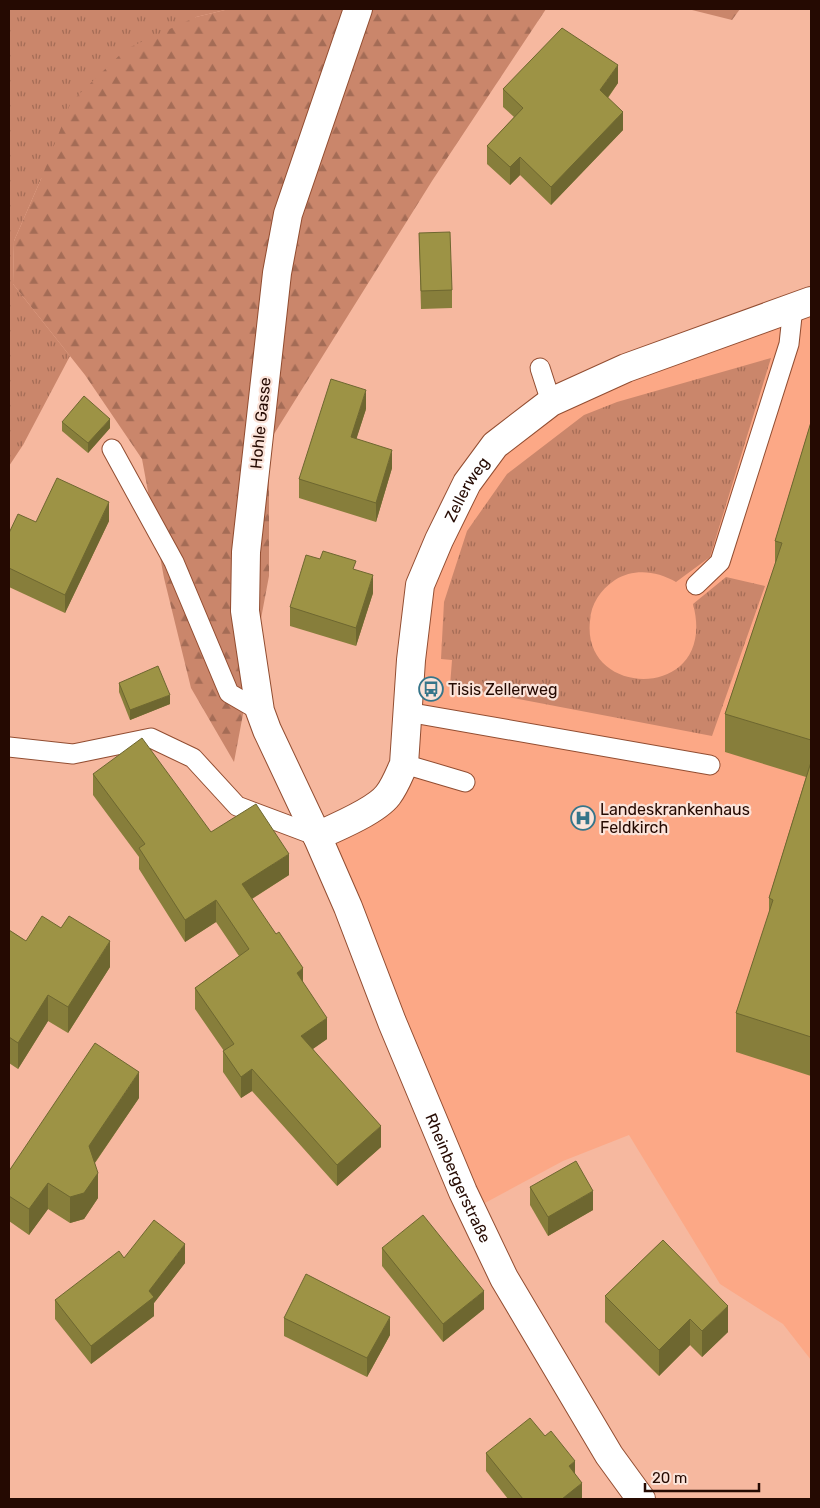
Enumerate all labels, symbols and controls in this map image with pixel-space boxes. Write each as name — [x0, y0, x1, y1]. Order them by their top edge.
street label: Hohle Gasse — [246, 376, 275, 470]
street label: Zellerweg — [440, 453, 493, 525]
bus stop icon: Tisis Zellerweg — [418, 676, 444, 702]
place label: Tisis Zellerweg — [448, 680, 557, 699]
place label: Landeskrankenhaus Feldkirch — [600, 800, 750, 837]
hospital icon: Landeskrankenhaus Feldkirch — [570, 805, 596, 831]
street label: Rheinbergerstraße — [421, 1111, 495, 1246]
scale bar — [645, 1460, 759, 1492]
text: 20 m — [652, 1469, 687, 1487]

